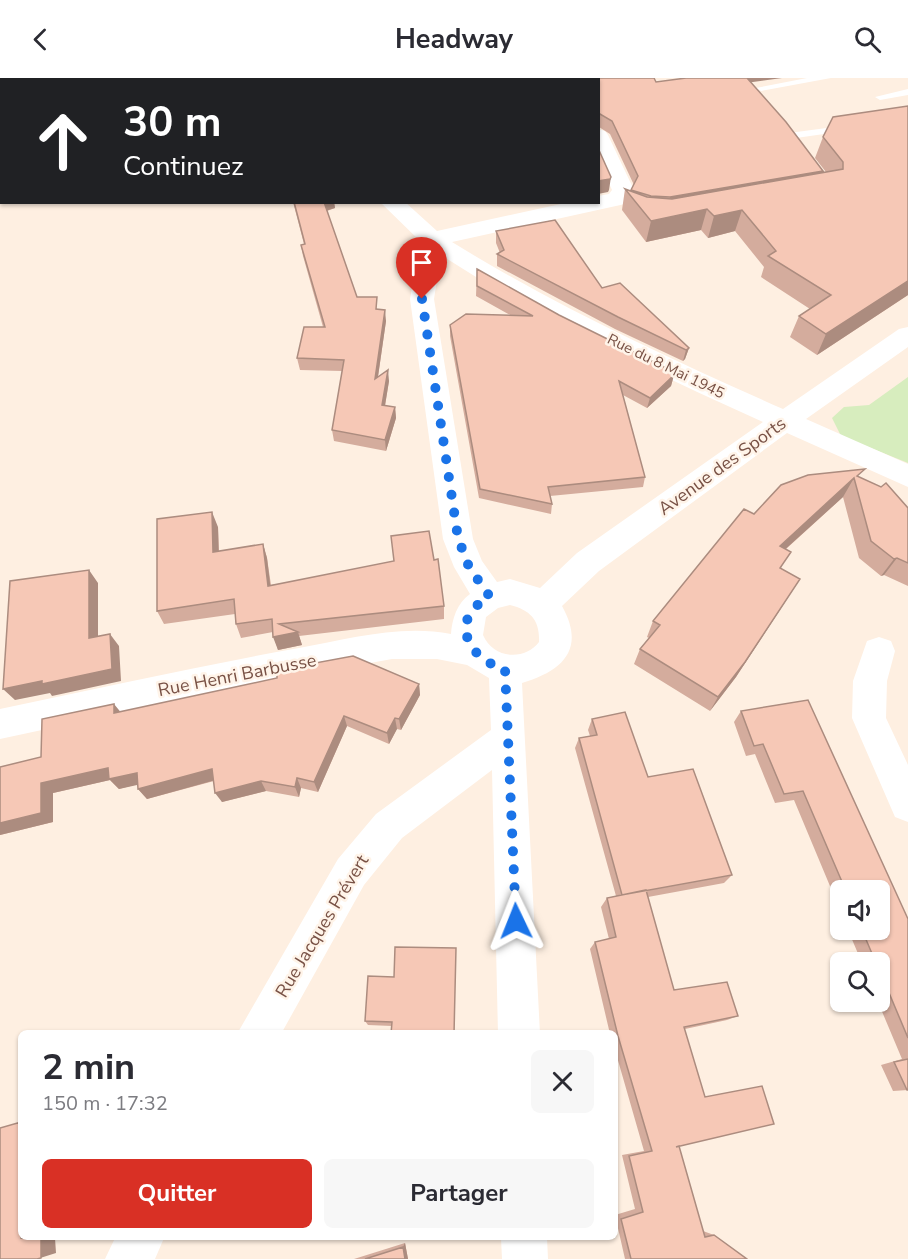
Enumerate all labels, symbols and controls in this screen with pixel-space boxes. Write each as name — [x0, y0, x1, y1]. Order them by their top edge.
text: Headway — [395, 21, 513, 58]
icon: back — [24, 23, 57, 56]
icon: search — [851, 23, 884, 56]
text: 30 m — [123, 94, 222, 151]
icon: ahead — [24, 102, 102, 180]
text: Continuez — [123, 148, 244, 185]
pin — [396, 237, 447, 299]
icon: arrive — [405, 246, 438, 279]
street label: Rue du 8 Mai 1945 — [604, 329, 728, 403]
street label: Avenue des Sports — [653, 411, 791, 521]
street label: Rue Henri Barbusse — [156, 648, 318, 702]
street label: Rue Jacques Prévert — [270, 850, 374, 1002]
map controls — [830, 880, 890, 1012]
button: sound — [830, 880, 890, 940]
position arrow — [484, 889, 548, 953]
button: search — [830, 952, 890, 1012]
text: 2 min — [42, 1043, 135, 1092]
button: close — [531, 1050, 594, 1113]
text: 150 m · 17:32 — [42, 1090, 168, 1117]
button: Quitter — [42, 1159, 312, 1228]
button: Partager — [324, 1159, 594, 1228]

